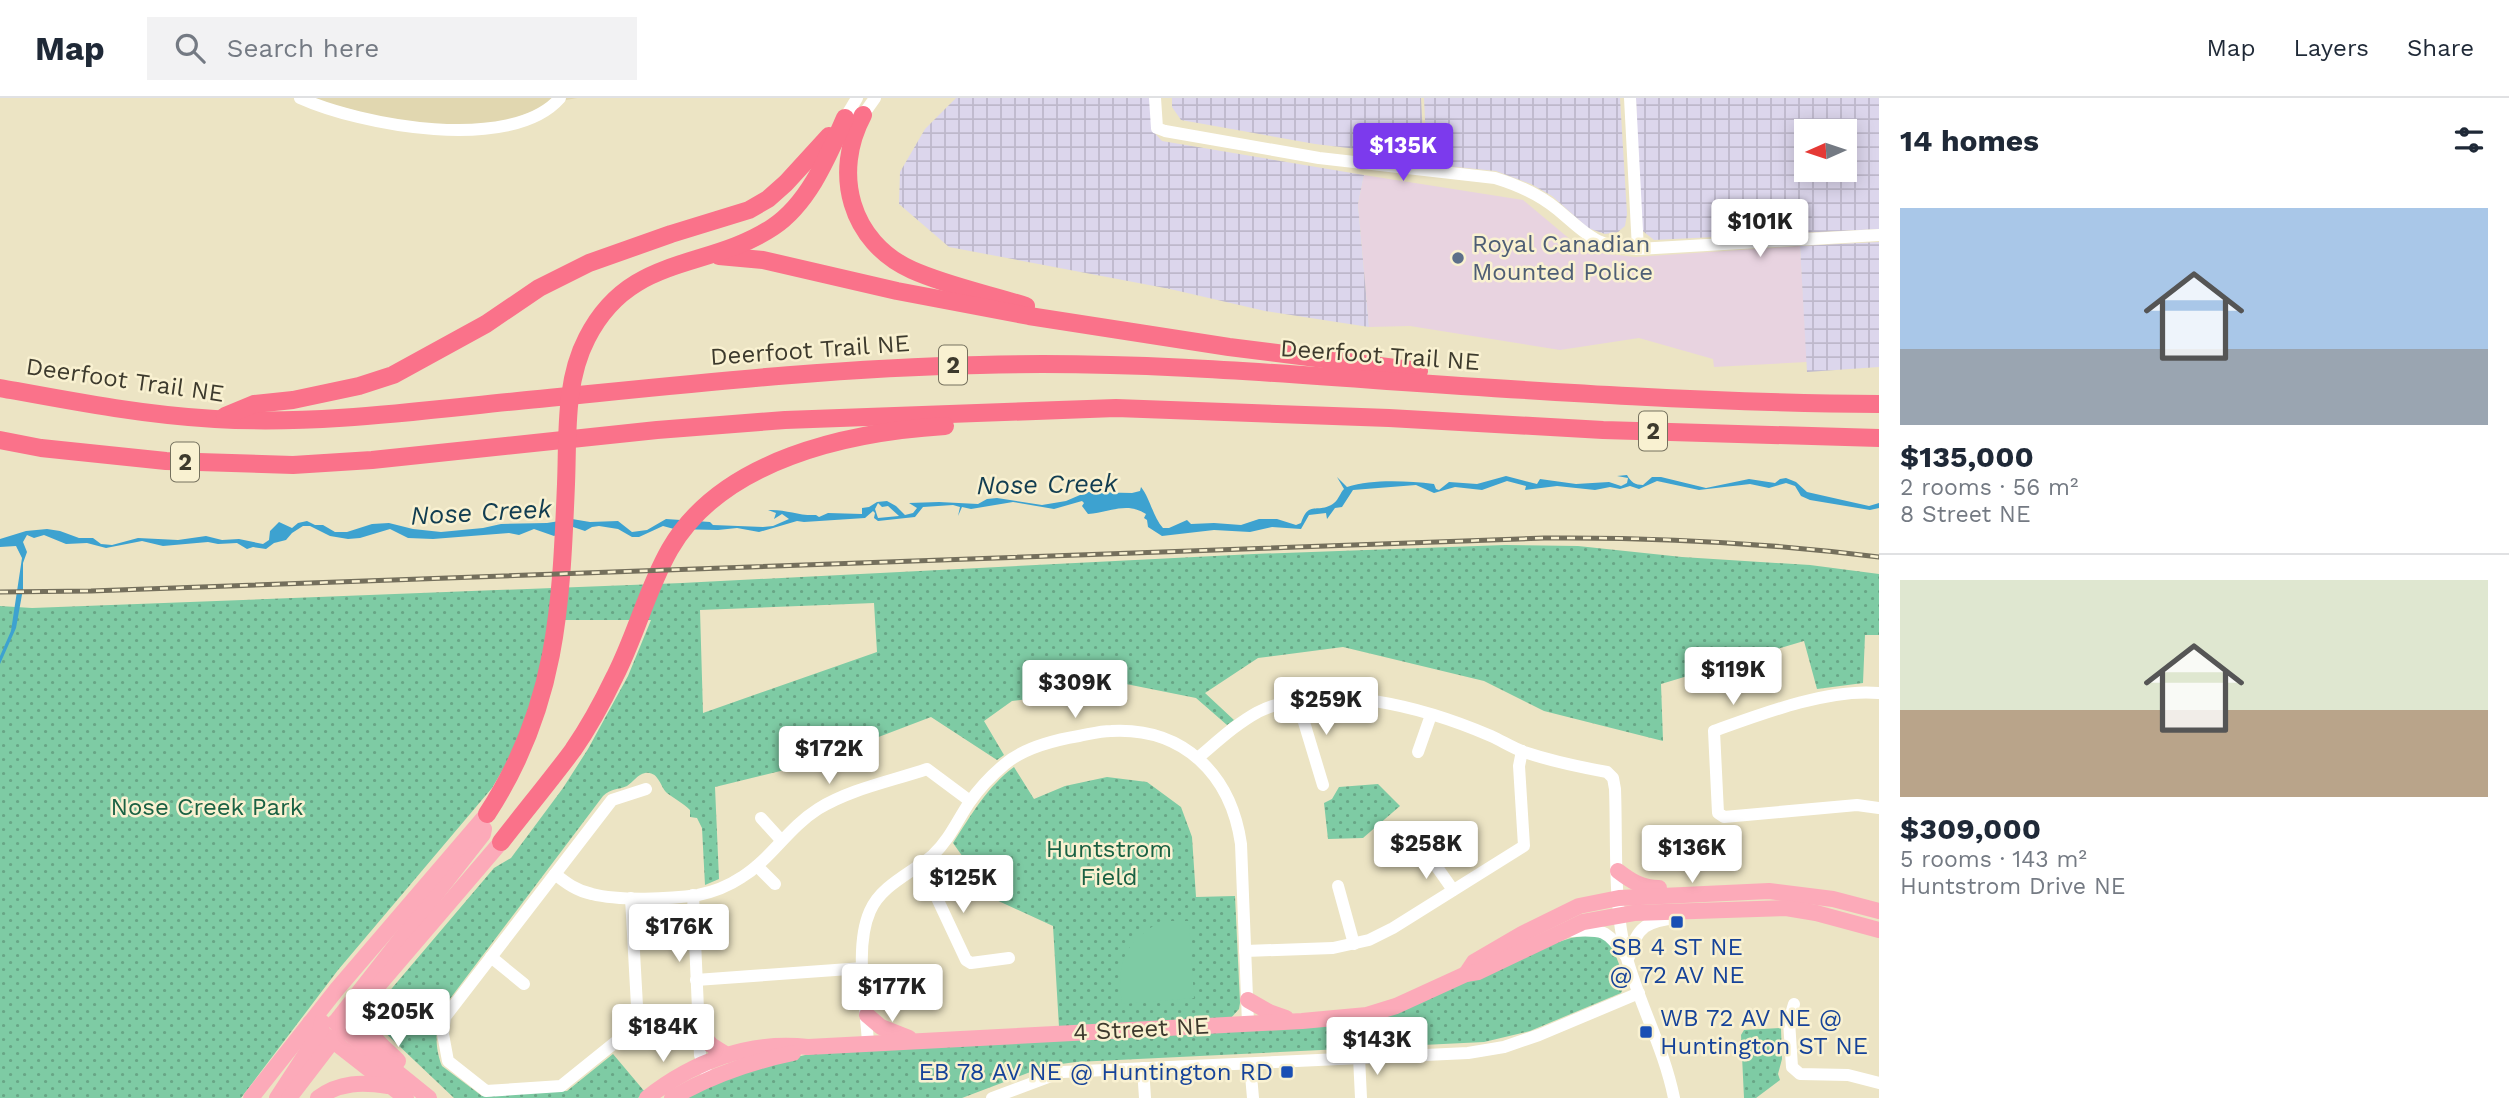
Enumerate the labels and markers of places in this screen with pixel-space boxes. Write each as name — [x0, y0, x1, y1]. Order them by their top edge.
pin: $135K — [1354, 123, 1452, 183]
pin: $101K — [1711, 200, 1809, 259]
place label: Royal Canadian Mounted Police — [1472, 230, 1653, 286]
marker: Royal Canadian Mounted Police — [1450, 250, 1466, 266]
pin: $119K — [1684, 648, 1782, 707]
pin: $309K — [1026, 660, 1124, 720]
pin: $259K — [1277, 678, 1375, 737]
pin: $172K — [780, 726, 878, 786]
pin: $258K — [1377, 822, 1475, 881]
pin: $136K — [1643, 826, 1741, 885]
pin: $125K — [914, 856, 1012, 915]
pin: $176K — [630, 904, 728, 964]
marker: SB 4 ST NE @ 72 AV NE — [1669, 914, 1685, 930]
place label: SB 4 ST NE @ 72 AV NE — [1609, 933, 1745, 989]
pin: $177K — [843, 964, 941, 1024]
pin: $205K — [349, 990, 447, 1049]
pin: $184K — [614, 1004, 712, 1064]
place label: WB 72 AV NE @ Huntington ST NE — [1660, 1004, 1868, 1060]
pin: $143K — [1328, 1018, 1426, 1077]
marker: WB 72 AV NE @ Huntington ST NE — [1638, 1024, 1654, 1040]
place label: EB 78 AV NE @ Huntington RD — [918, 1058, 1273, 1086]
marker: EB 78 AV NE @ Huntington RD — [1279, 1064, 1295, 1080]

